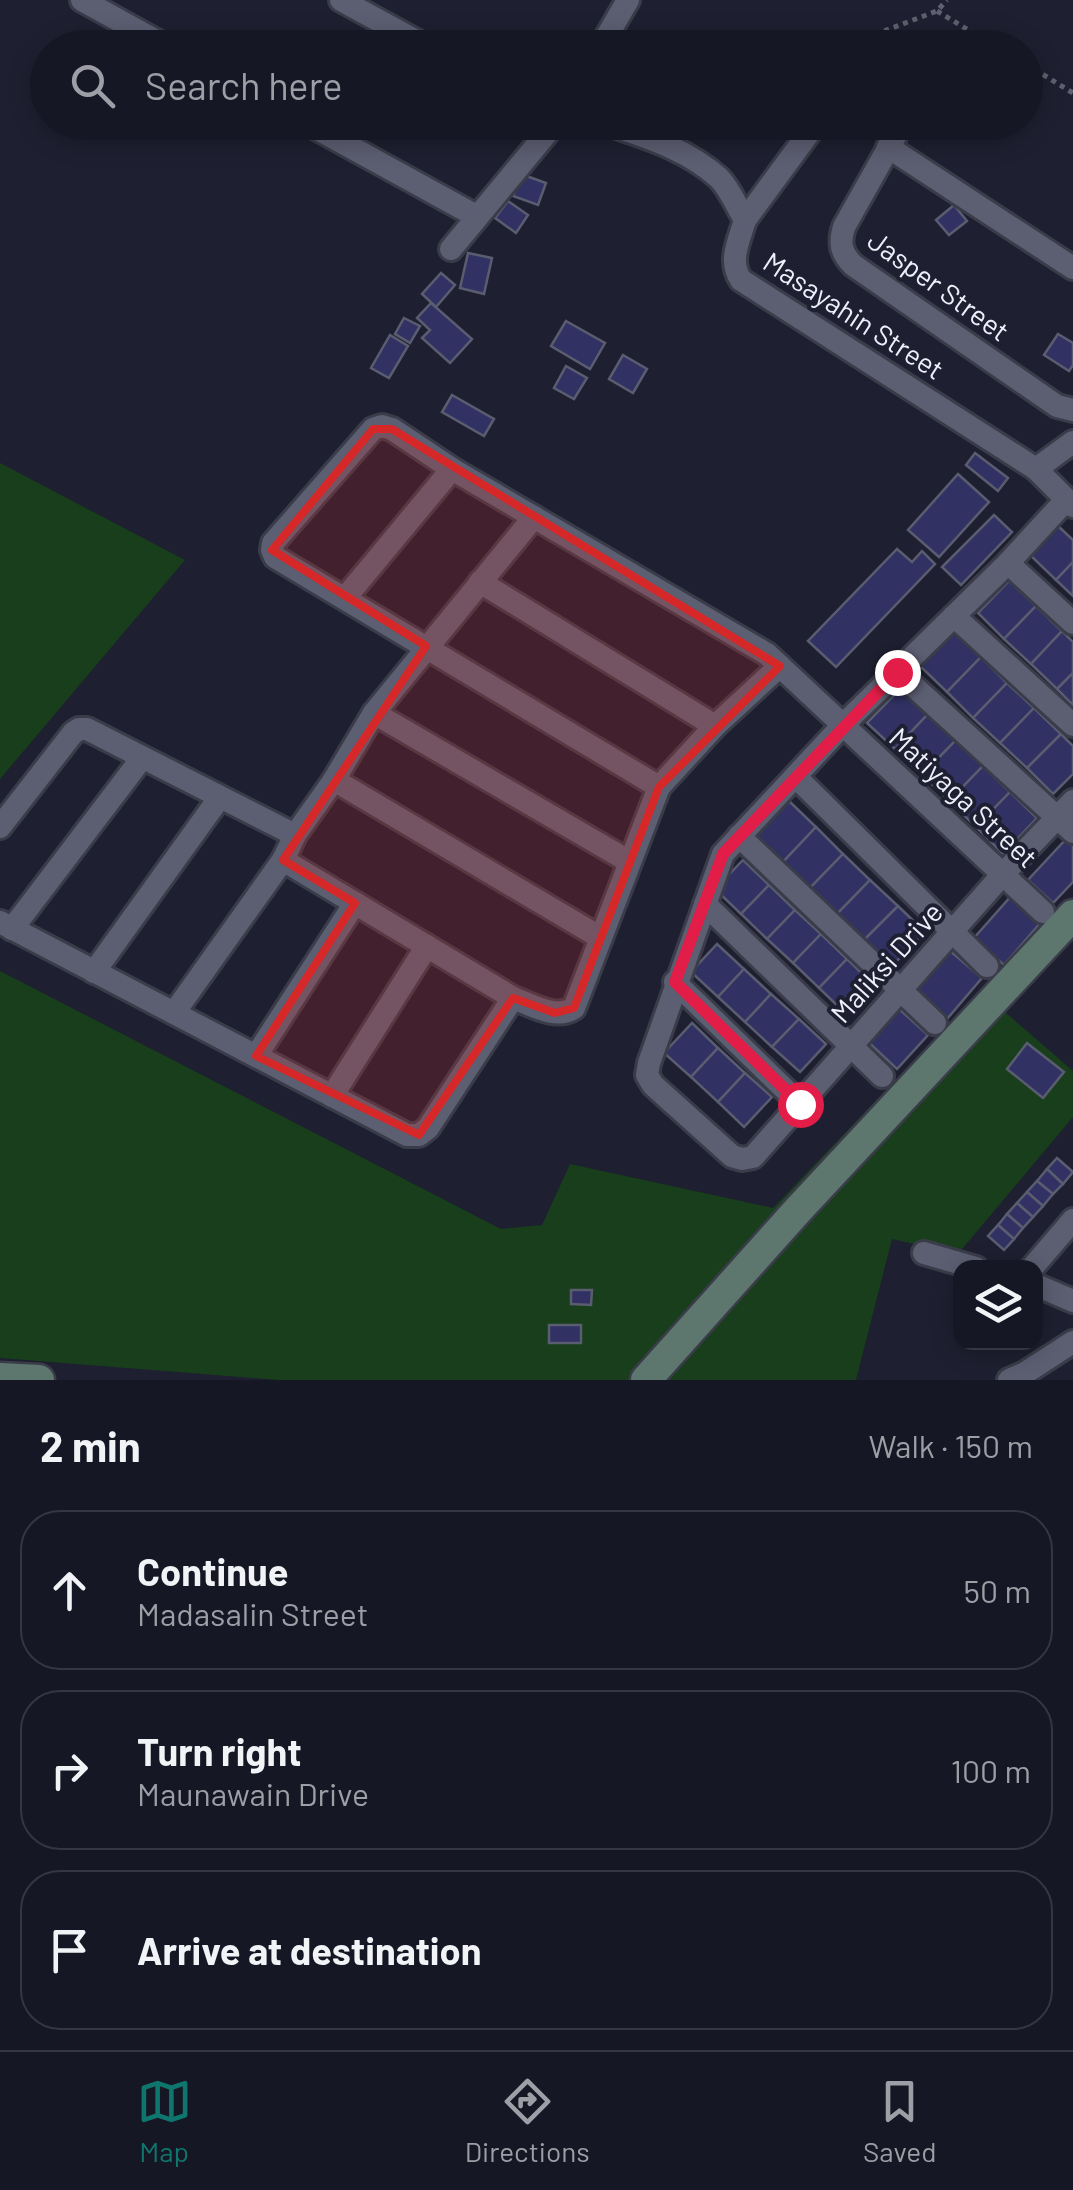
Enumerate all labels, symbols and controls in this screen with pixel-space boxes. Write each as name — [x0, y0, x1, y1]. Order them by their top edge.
search box — [30, 30, 1043, 140]
icon: search — [65, 58, 120, 113]
text: Search here — [145, 62, 343, 108]
street label: Jasper Street — [862, 222, 1016, 348]
street label: Masayahin Street — [757, 244, 951, 386]
route end — [875, 650, 921, 696]
street label: Matiyaga Street — [883, 720, 1045, 874]
street label: Maliksi Drive — [823, 895, 949, 1029]
route start — [778, 1082, 824, 1128]
map controls — [953, 1260, 1043, 1350]
button: layers — [953, 1260, 1043, 1350]
text: 2 min — [40, 1420, 141, 1470]
text: Walk · 150 m — [869, 1426, 1033, 1464]
text: Continue — [137, 1548, 288, 1594]
icon: ahead — [42, 1563, 97, 1618]
text: 50 m — [964, 1571, 1031, 1609]
text: Madasalin Street — [137, 1594, 368, 1632]
text: Turn right — [137, 1728, 302, 1774]
icon: right — [42, 1743, 97, 1798]
text: 100 m — [951, 1751, 1031, 1789]
text: Maunawain Drive — [137, 1774, 369, 1812]
icon: arrive — [42, 1923, 97, 1978]
text: Arrive at destination — [137, 1927, 482, 1973]
tab: Map — [137, 2074, 192, 2168]
tab: Directions — [465, 2074, 590, 2168]
tab: Saved — [863, 2074, 936, 2168]

